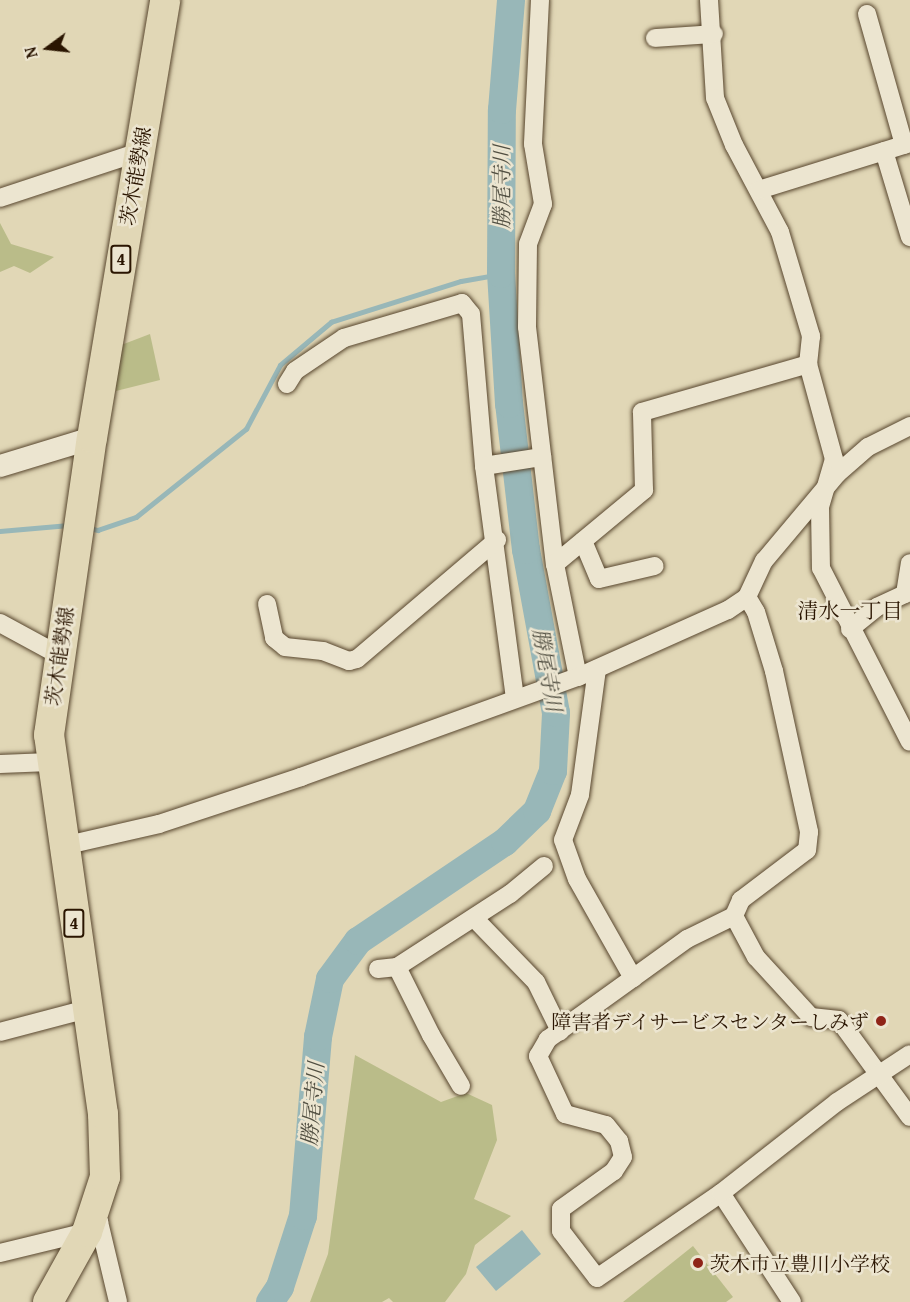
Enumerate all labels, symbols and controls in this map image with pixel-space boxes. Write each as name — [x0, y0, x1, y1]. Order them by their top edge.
north arrow — [18, 18, 78, 78]
text: N — [18, 44, 44, 61]
street label: 茨木能勢線 — [114, 125, 156, 227]
water label: 勝尾寺川 — [489, 145, 515, 229]
road number: 4 — [109, 244, 133, 274]
district label: 清水一丁目 — [798, 598, 902, 624]
street label: 茨木能勢線 — [40, 605, 78, 707]
water label: 勝尾寺川 — [527, 626, 567, 714]
road number: 4 — [62, 908, 86, 938]
place label: 障害者デイサービスセンターしみず — [549, 1009, 869, 1033]
marker: 障害者デイサービスセンターしみず — [874, 1014, 888, 1028]
water label: 勝尾寺川 — [297, 1061, 329, 1147]
place label: 茨木市立豊川小学校 — [710, 1251, 890, 1275]
marker: 茨木市立豊川小学校 — [691, 1256, 705, 1270]

